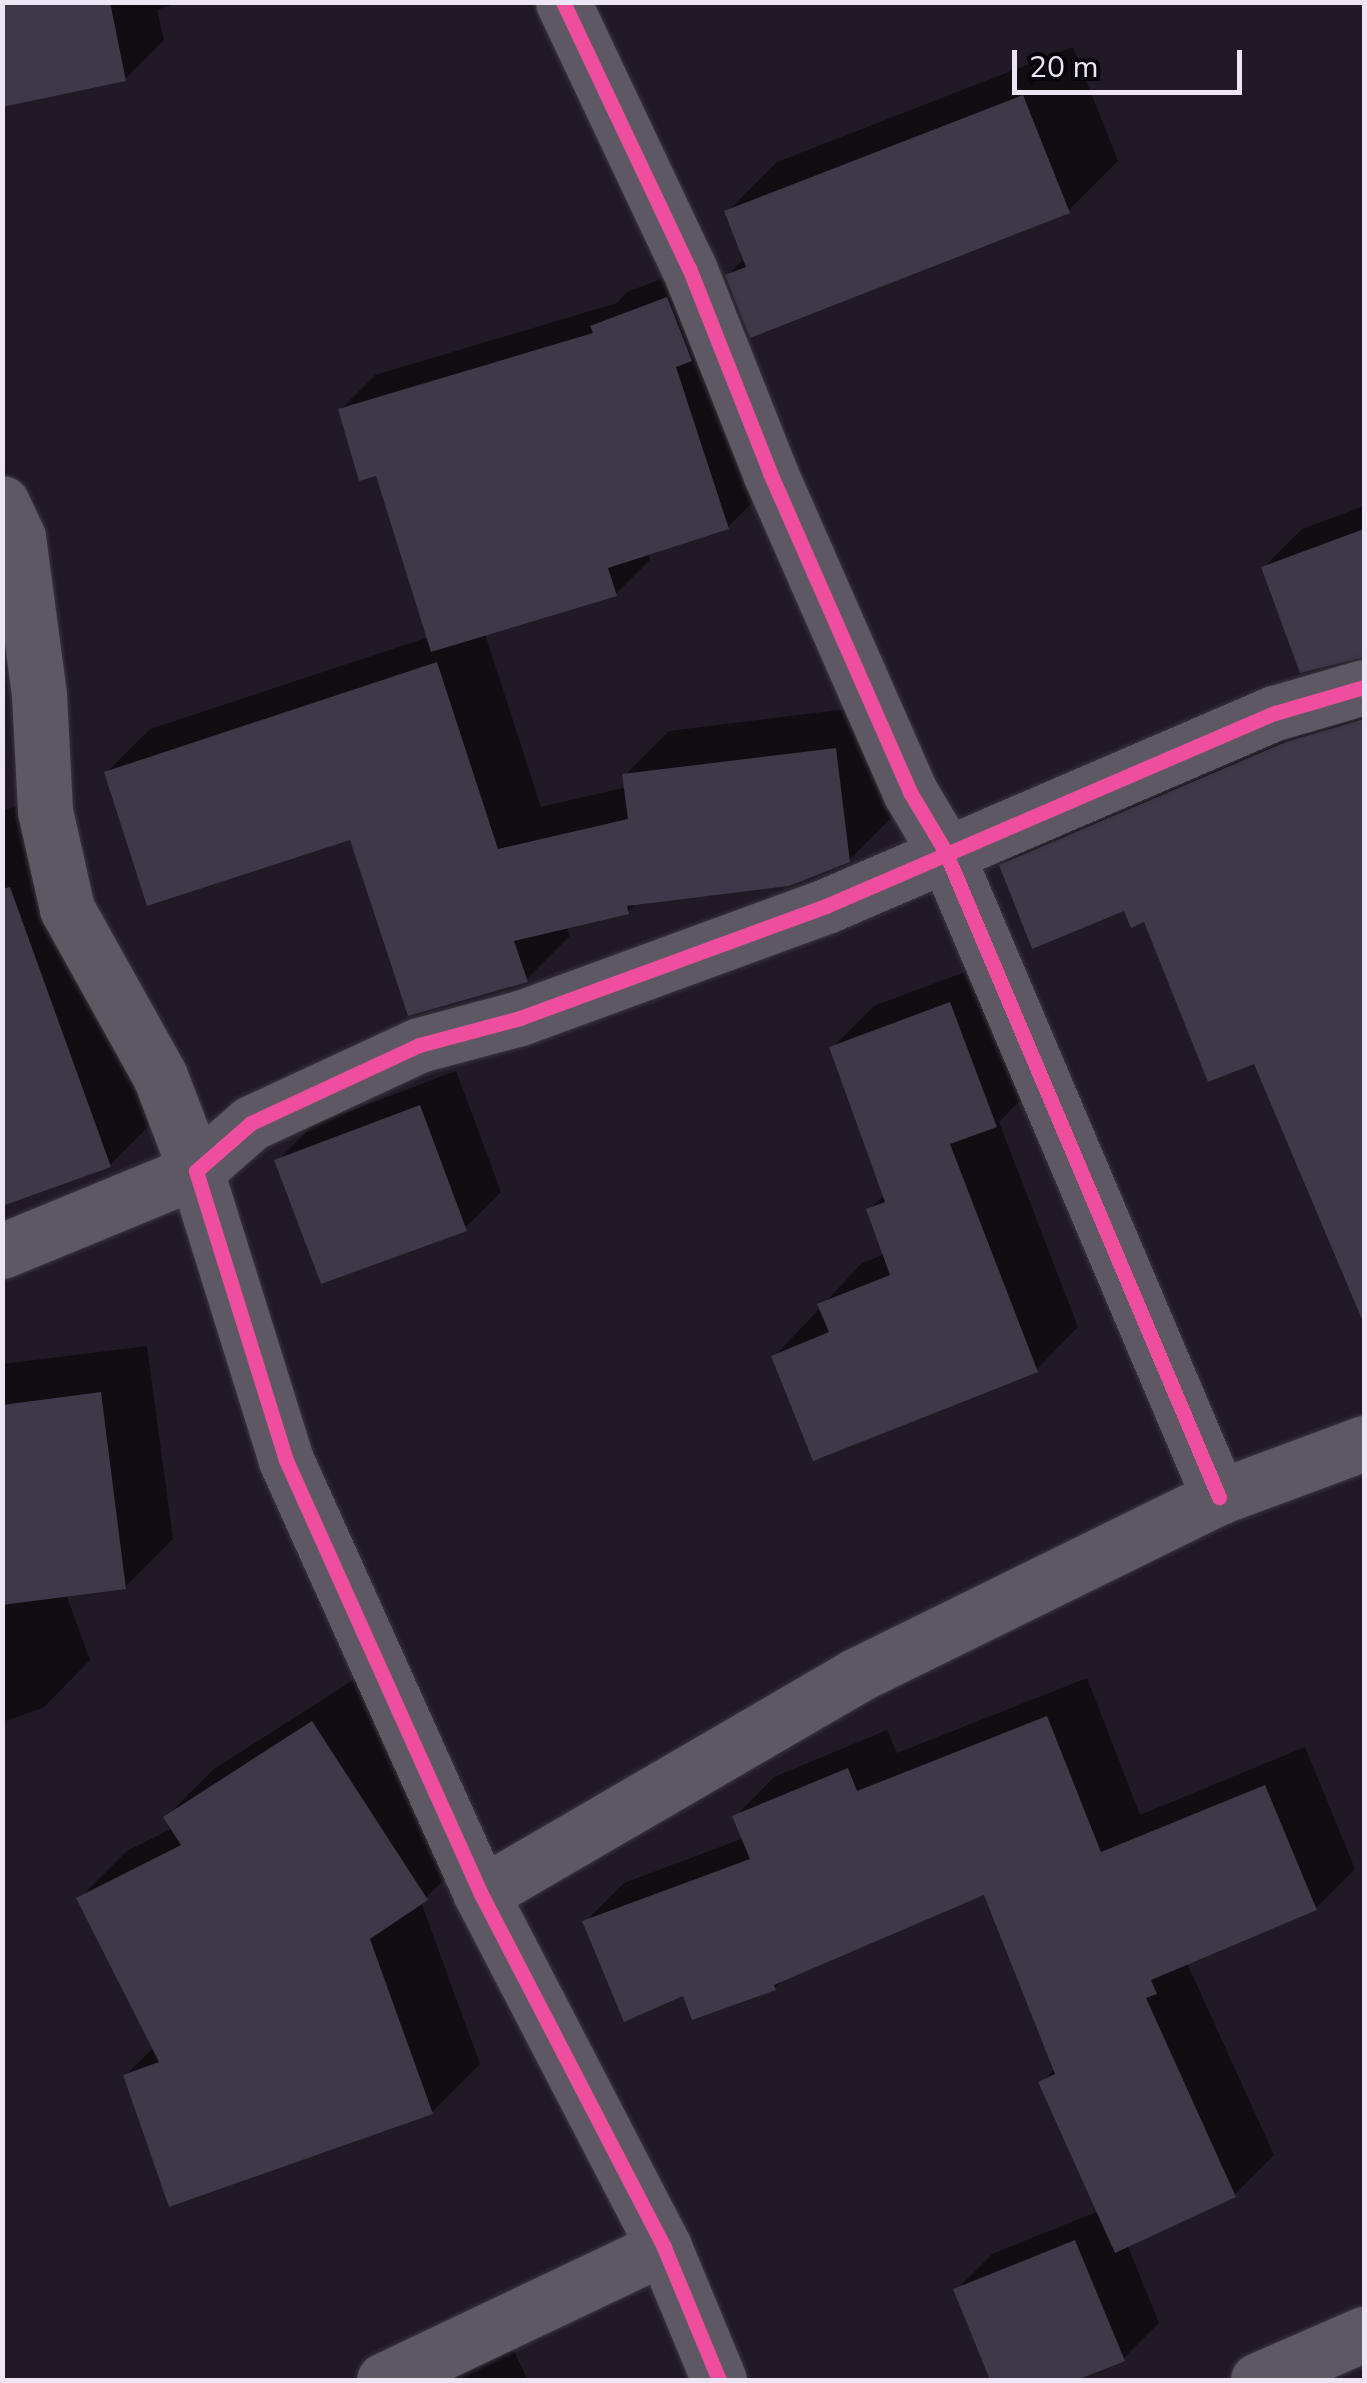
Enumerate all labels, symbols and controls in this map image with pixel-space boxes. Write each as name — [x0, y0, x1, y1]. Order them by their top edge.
scale bar — [1017, 30, 1247, 92]
text: 20 m — [1029, 47, 1098, 88]

